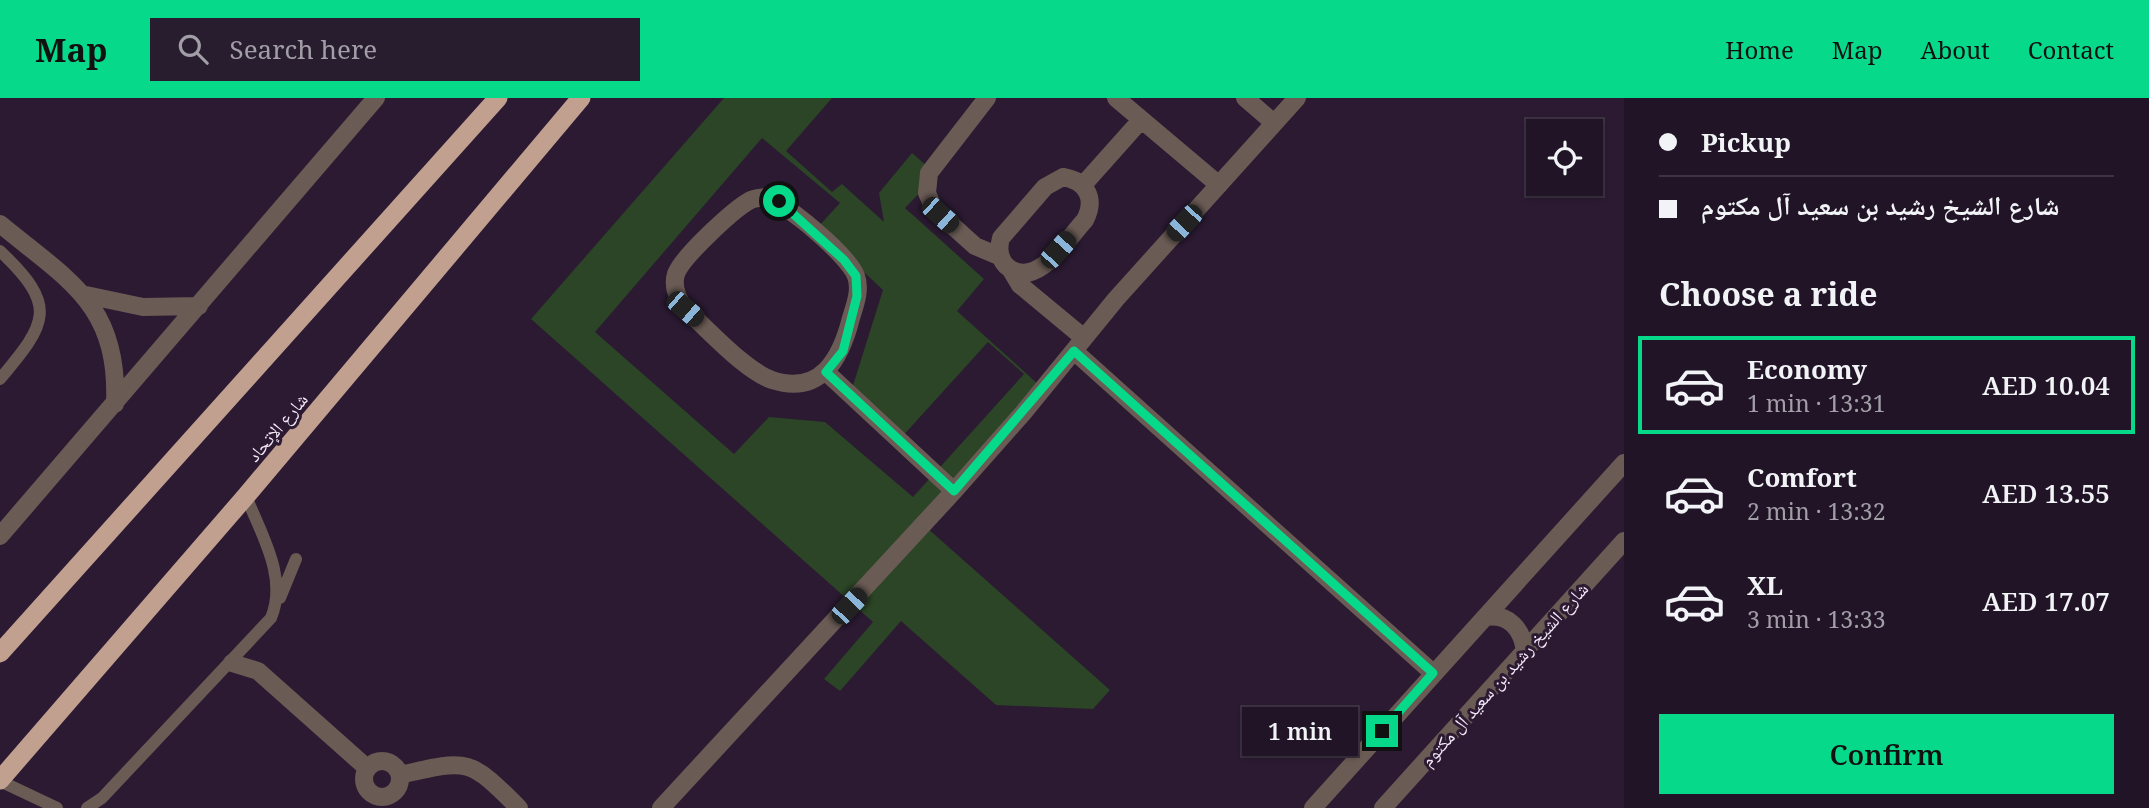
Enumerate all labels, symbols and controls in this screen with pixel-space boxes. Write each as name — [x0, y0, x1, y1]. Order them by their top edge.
search box — [150, 18, 640, 81]
text: Map — [35, 27, 108, 72]
icon: search — [174, 30, 212, 68]
text: Search here — [230, 31, 377, 67]
text: Home — [1725, 33, 1794, 66]
text: Map — [1832, 33, 1883, 66]
text: About — [1921, 33, 1990, 66]
text: Contact — [2028, 33, 2114, 66]
map controls — [1526, 119, 1603, 196]
button: locate — [1526, 119, 1603, 196]
text: Pickup — [1701, 124, 1791, 160]
route start — [763, 185, 795, 217]
text: شارع الشيخ رشيد بن سعيد آل مكتوم — [1701, 187, 2059, 223]
car — [918, 193, 963, 237]
car — [1162, 200, 1207, 246]
car — [1037, 227, 1080, 273]
text: Choose a ride — [1659, 272, 1878, 315]
car — [663, 287, 708, 331]
text: Economy — [1747, 351, 1867, 387]
icon: car — [1663, 354, 1726, 417]
text: AED 10.04 — [1982, 367, 2110, 403]
text: 1 min · 13:31 — [1747, 387, 1885, 419]
street label: شارع الإتحاد — [241, 388, 313, 466]
text: Comfort — [1747, 459, 1857, 495]
icon: car — [1663, 462, 1726, 525]
text: AED 13.55 — [1982, 475, 2110, 511]
text: 2 min · 13:32 — [1747, 495, 1885, 527]
text: XL — [1747, 567, 1783, 603]
icon: car — [1663, 570, 1726, 633]
street label: شارع الشيخ رشيد بن سعيد آل مكتوم — [1415, 577, 1594, 772]
car — [827, 583, 872, 629]
text: AED 17.07 — [1982, 583, 2110, 619]
text: 3 min · 13:33 — [1747, 603, 1885, 635]
callout: 1 min — [1242, 706, 1358, 756]
button: Confirm — [1659, 714, 2114, 794]
text: 1 min — [1268, 715, 1332, 747]
route end — [1366, 715, 1398, 747]

